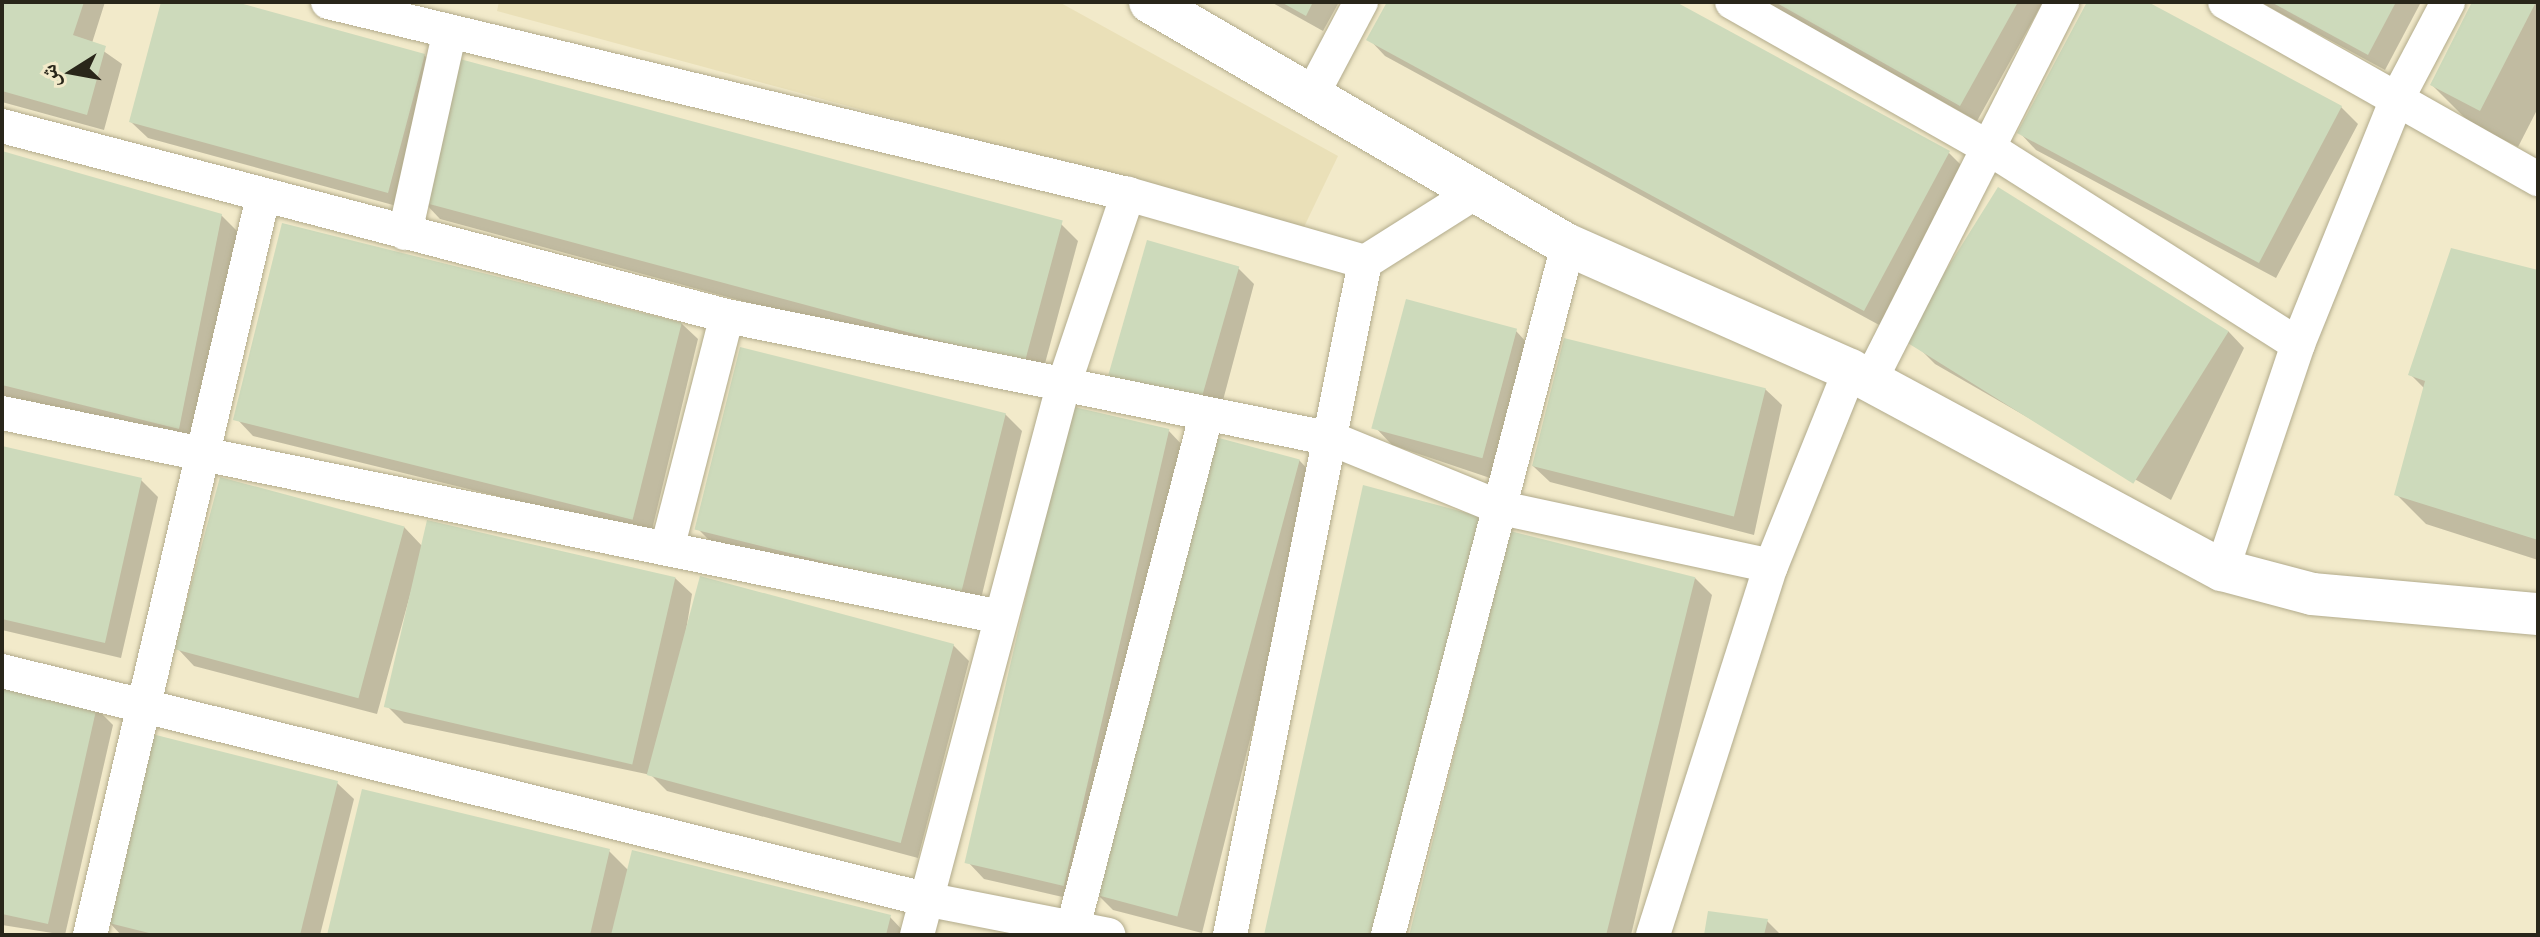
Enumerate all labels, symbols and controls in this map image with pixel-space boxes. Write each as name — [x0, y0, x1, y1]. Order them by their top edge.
north arrow — [32, 32, 112, 112]
text: ش — [31, 62, 65, 91]

